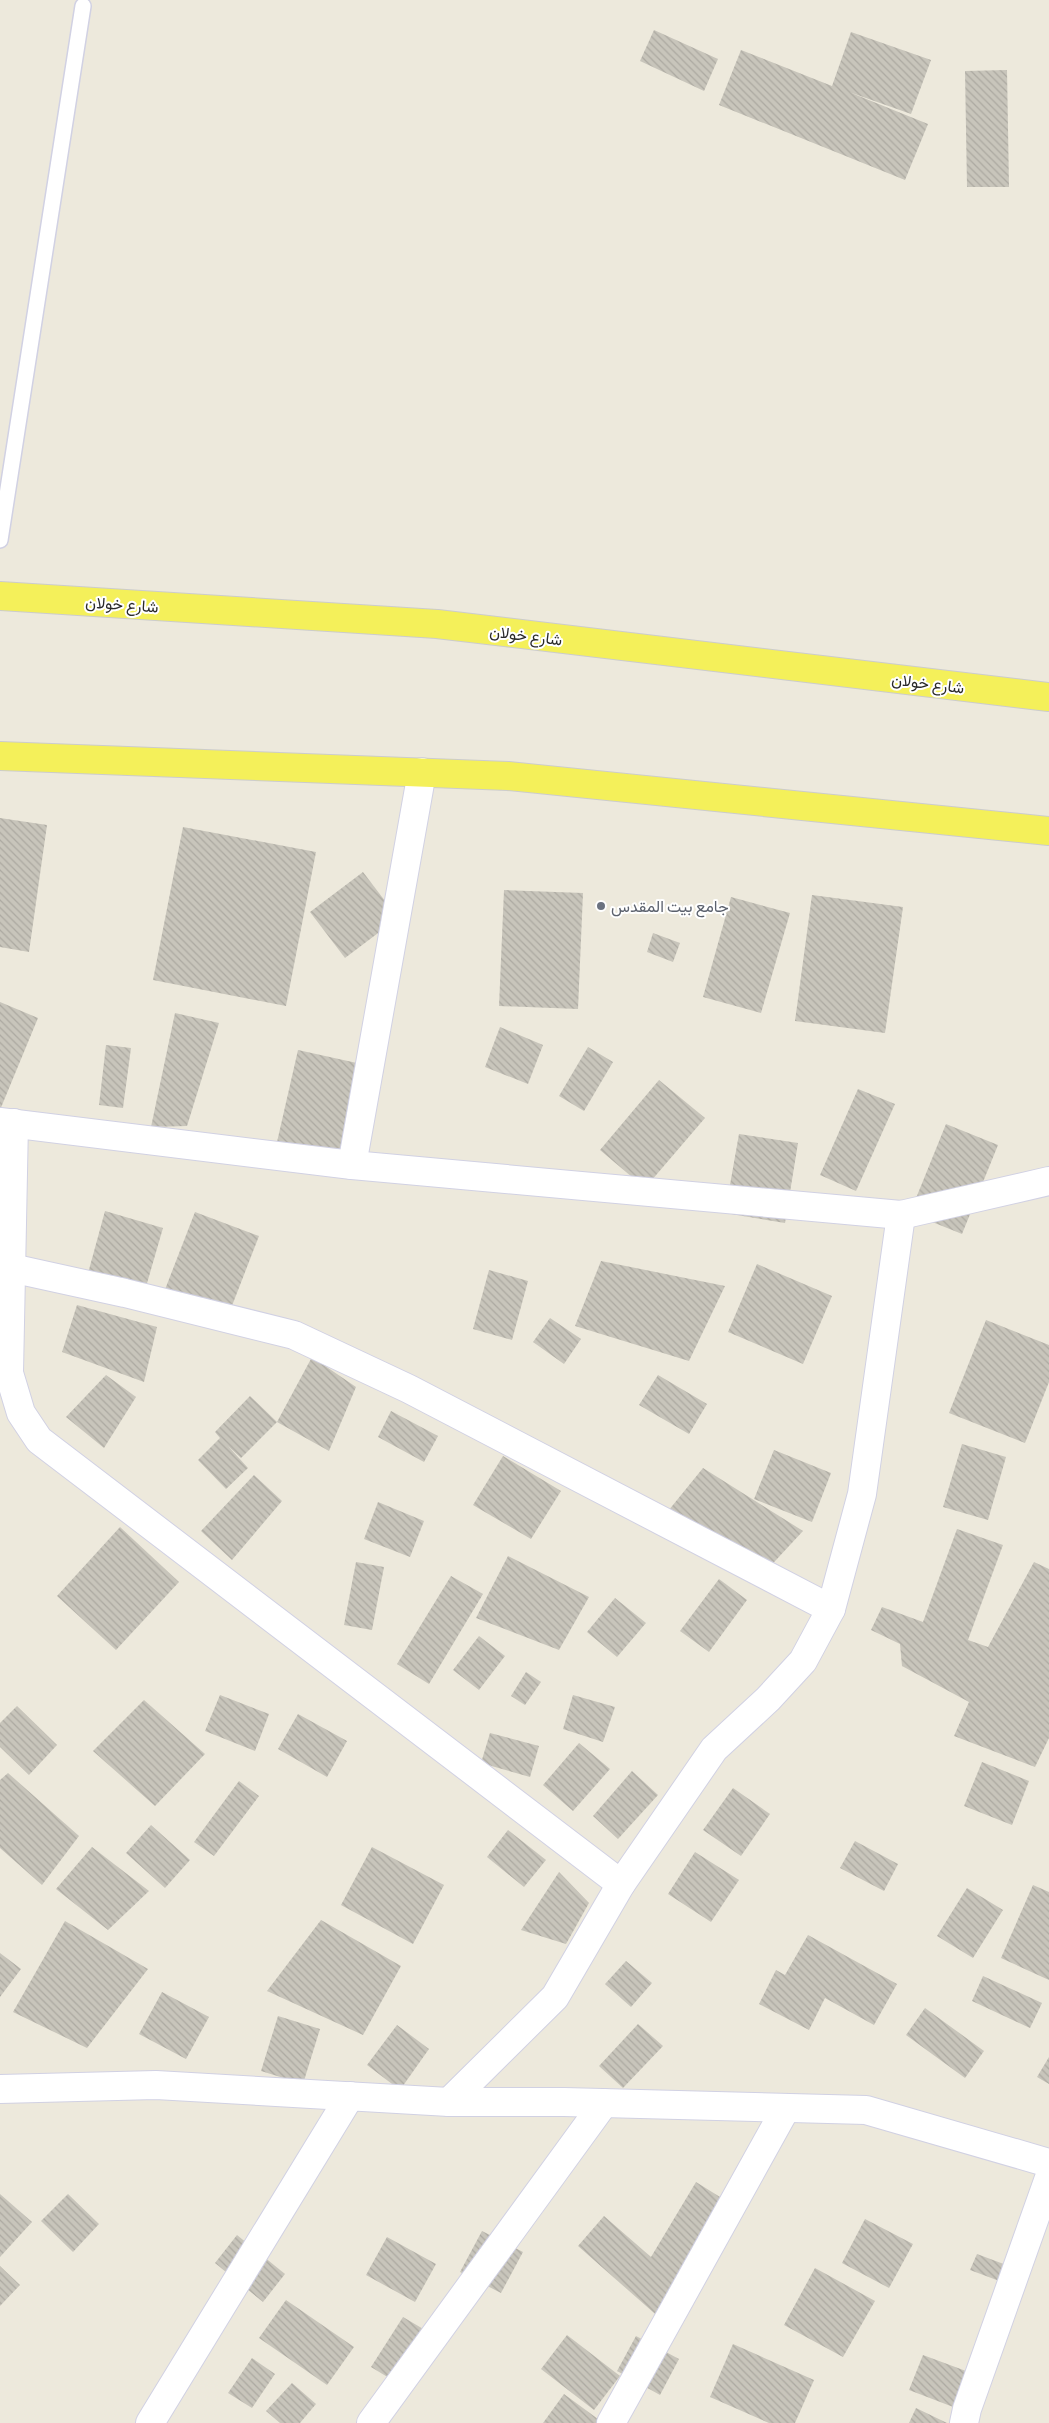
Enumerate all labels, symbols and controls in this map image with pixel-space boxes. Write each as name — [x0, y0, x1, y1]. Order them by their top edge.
street label: شارع خولان — [85, 590, 159, 619]
street label: شارع خولان — [488, 620, 564, 651]
street label: شارع خولان — [890, 668, 966, 699]
place label: جامع بيت المقدس — [611, 895, 729, 918]
marker: جامع بيت المقدس — [595, 900, 607, 912]

